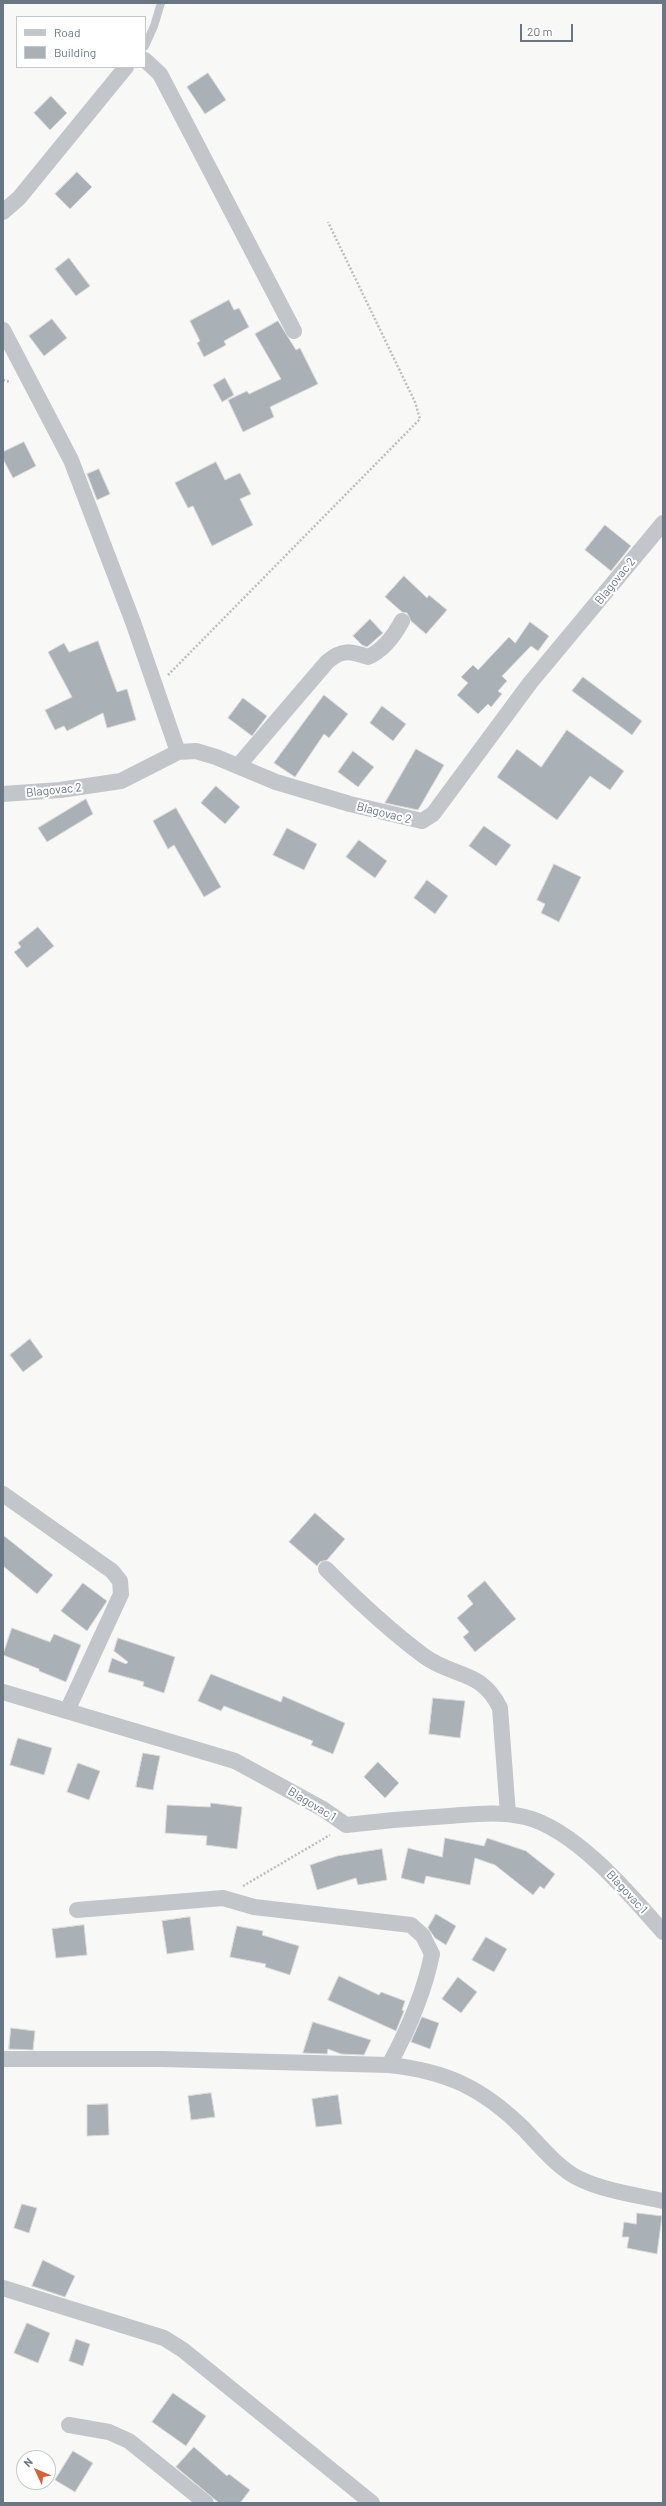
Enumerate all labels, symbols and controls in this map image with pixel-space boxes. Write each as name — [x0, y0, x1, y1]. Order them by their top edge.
legend — [16, 16, 146, 68]
scale bar — [522, 16, 575, 42]
text: 20 m — [527, 24, 553, 38]
text: Road — [54, 25, 81, 39]
text: Building — [54, 45, 96, 59]
street label: Blagovac 2 — [592, 555, 638, 607]
street label: Blagovac 2 — [25, 780, 83, 800]
street label: Blagovac 2 — [355, 799, 413, 827]
street label: Blagovac 1 — [285, 1784, 339, 1824]
street label: Blagovac 1 — [603, 1867, 651, 1917]
north arrow — [16, 2450, 56, 2490]
text: N — [21, 2455, 35, 2469]

